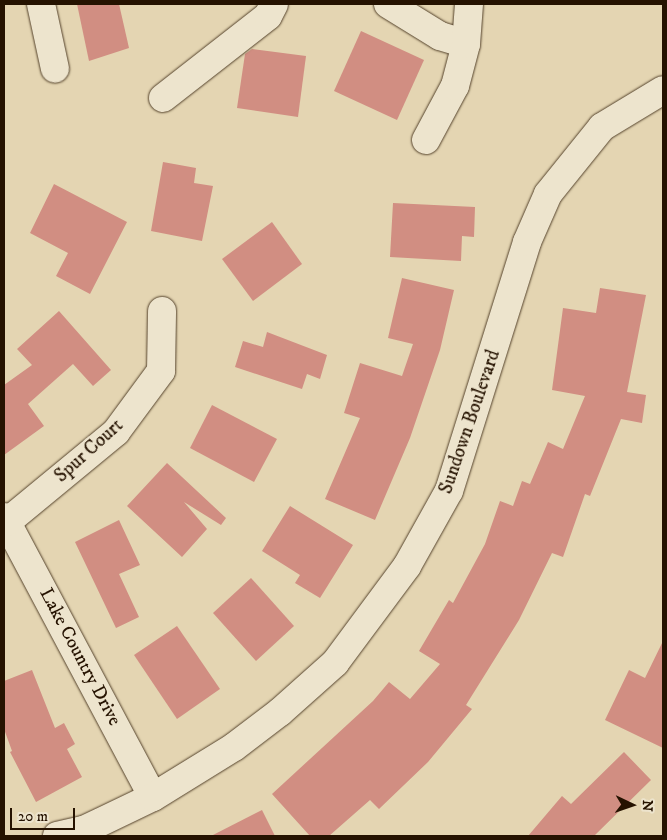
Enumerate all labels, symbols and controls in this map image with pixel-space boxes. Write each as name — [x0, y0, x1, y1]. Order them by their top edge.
street label: Sundown Boulevard — [435, 347, 505, 497]
street label: Spur Court — [50, 414, 128, 488]
street label: Lake Country Drive — [34, 584, 126, 730]
north arrow — [607, 780, 657, 830]
scale bar — [12, 798, 78, 830]
text: N — [638, 800, 656, 812]
text: 20 m — [18, 807, 48, 826]

